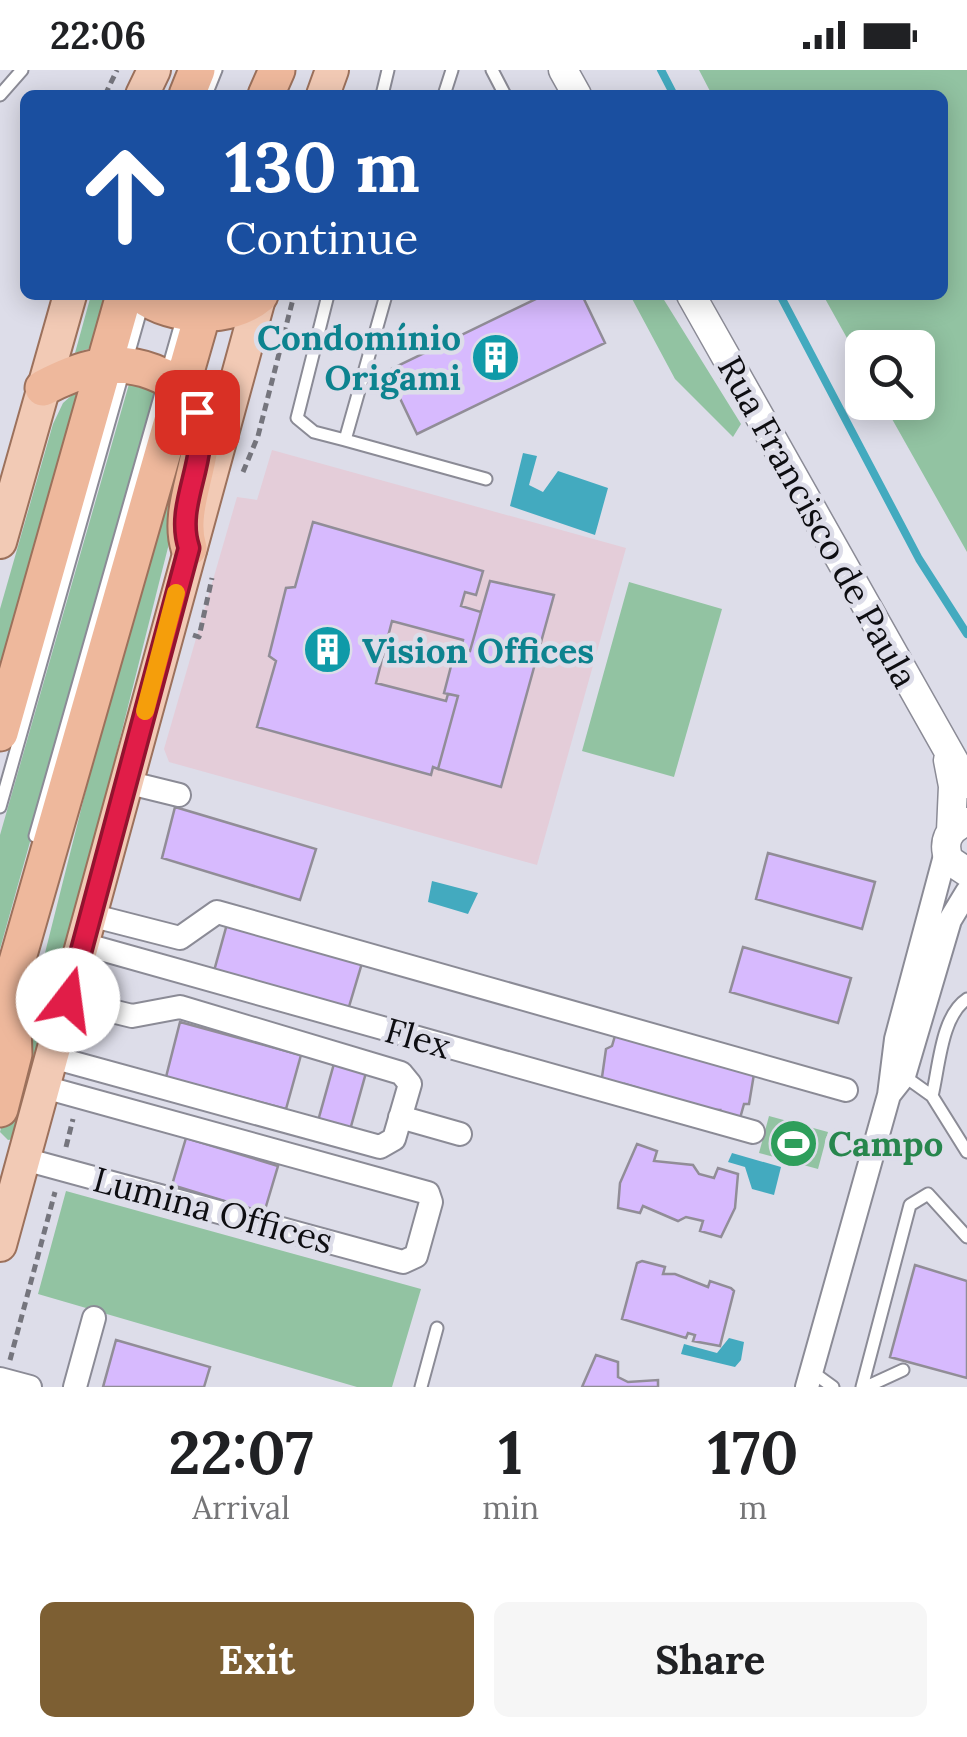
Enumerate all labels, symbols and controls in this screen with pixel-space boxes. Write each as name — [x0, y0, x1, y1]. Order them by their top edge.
text: 22:06 — [50, 11, 146, 59]
text: 130 m — [225, 122, 420, 211]
icon: ahead — [60, 130, 190, 260]
text: Continue — [225, 209, 418, 266]
place label: Condomínio Origami — [257, 315, 461, 400]
map controls — [845, 330, 935, 420]
button: search — [845, 330, 935, 420]
building icon: Condomínio Origami — [470, 331, 522, 383]
street label: Rua Francisco de Paula — [708, 348, 928, 696]
pin — [155, 370, 240, 455]
icon: arrive — [170, 385, 225, 440]
building icon: Vision Offices — [301, 624, 353, 676]
place label: Vision Offices — [362, 628, 594, 673]
position arrow — [16, 948, 120, 1052]
street label: Flex — [380, 1007, 456, 1069]
sports icon: Campo — [767, 1117, 819, 1169]
place label: Campo — [828, 1121, 943, 1166]
street label: Lumina Offices — [88, 1156, 338, 1264]
text: 22:07 — [169, 1414, 314, 1490]
text: 1 — [499, 1414, 523, 1490]
text: 170 — [708, 1414, 798, 1490]
text: Arrival — [192, 1487, 290, 1528]
text: min — [482, 1487, 539, 1528]
text: m — [739, 1487, 767, 1528]
button: Exit — [40, 1602, 474, 1717]
button: Share — [494, 1602, 927, 1717]

